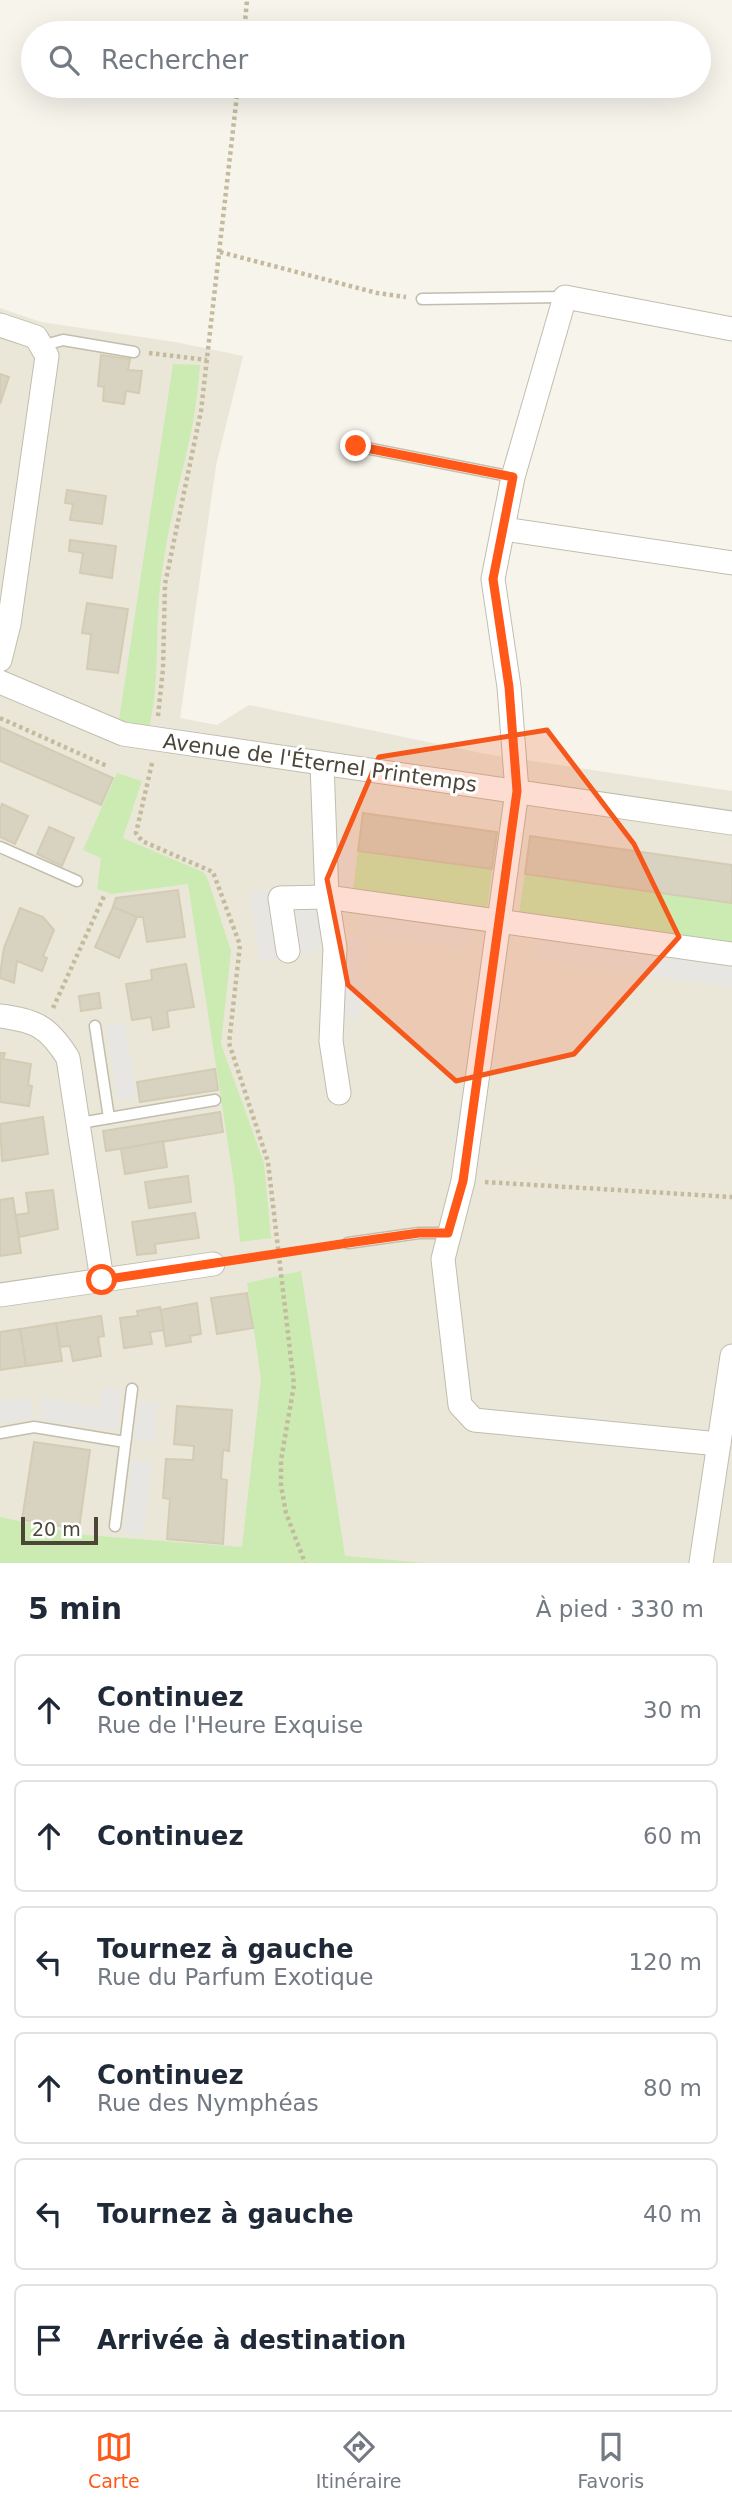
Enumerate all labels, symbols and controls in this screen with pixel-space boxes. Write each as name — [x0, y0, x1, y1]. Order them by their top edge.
search box — [21, 21, 711, 98]
icon: search — [45, 41, 83, 79]
text: Rechercher — [101, 45, 248, 75]
route end — [340, 430, 371, 461]
street label: Avenue de l'Éternel Printemps — [162, 728, 479, 797]
route start — [86, 1264, 117, 1295]
scale bar — [21, 1514, 98, 1546]
text: 20 m — [32, 1518, 81, 1540]
text: 5 min — [28, 1591, 122, 1626]
text: À pied · 330 m — [536, 1596, 704, 1622]
text: Continuez — [97, 1682, 244, 1712]
icon: ahead — [30, 1691, 68, 1729]
text: 30 m — [643, 1697, 702, 1723]
text: Rue de l'Heure Exquise — [97, 1712, 363, 1738]
icon: ahead — [30, 1817, 68, 1855]
text: Continuez — [97, 1821, 244, 1851]
text: 60 m — [643, 1823, 702, 1849]
text: Tournez à gauche — [97, 1934, 354, 1964]
icon: left — [30, 1943, 68, 1981]
text: 120 m — [628, 1949, 702, 1975]
text: Rue du Parfum Exotique — [97, 1964, 374, 1990]
text: Continuez — [97, 2060, 244, 2090]
icon: ahead — [30, 2069, 68, 2107]
text: 80 m — [643, 2075, 702, 2101]
text: Rue des Nymphéas — [97, 2090, 319, 2116]
icon: left — [30, 2195, 68, 2233]
text: Tournez à gauche — [97, 2199, 354, 2229]
text: 40 m — [643, 2201, 702, 2227]
icon: arrive — [30, 2321, 68, 2359]
text: Arrivée à destination — [97, 2325, 406, 2355]
tab: Carte — [88, 2428, 140, 2492]
tab: Itinéraire — [316, 2428, 402, 2492]
tab: Favoris — [577, 2428, 644, 2492]

